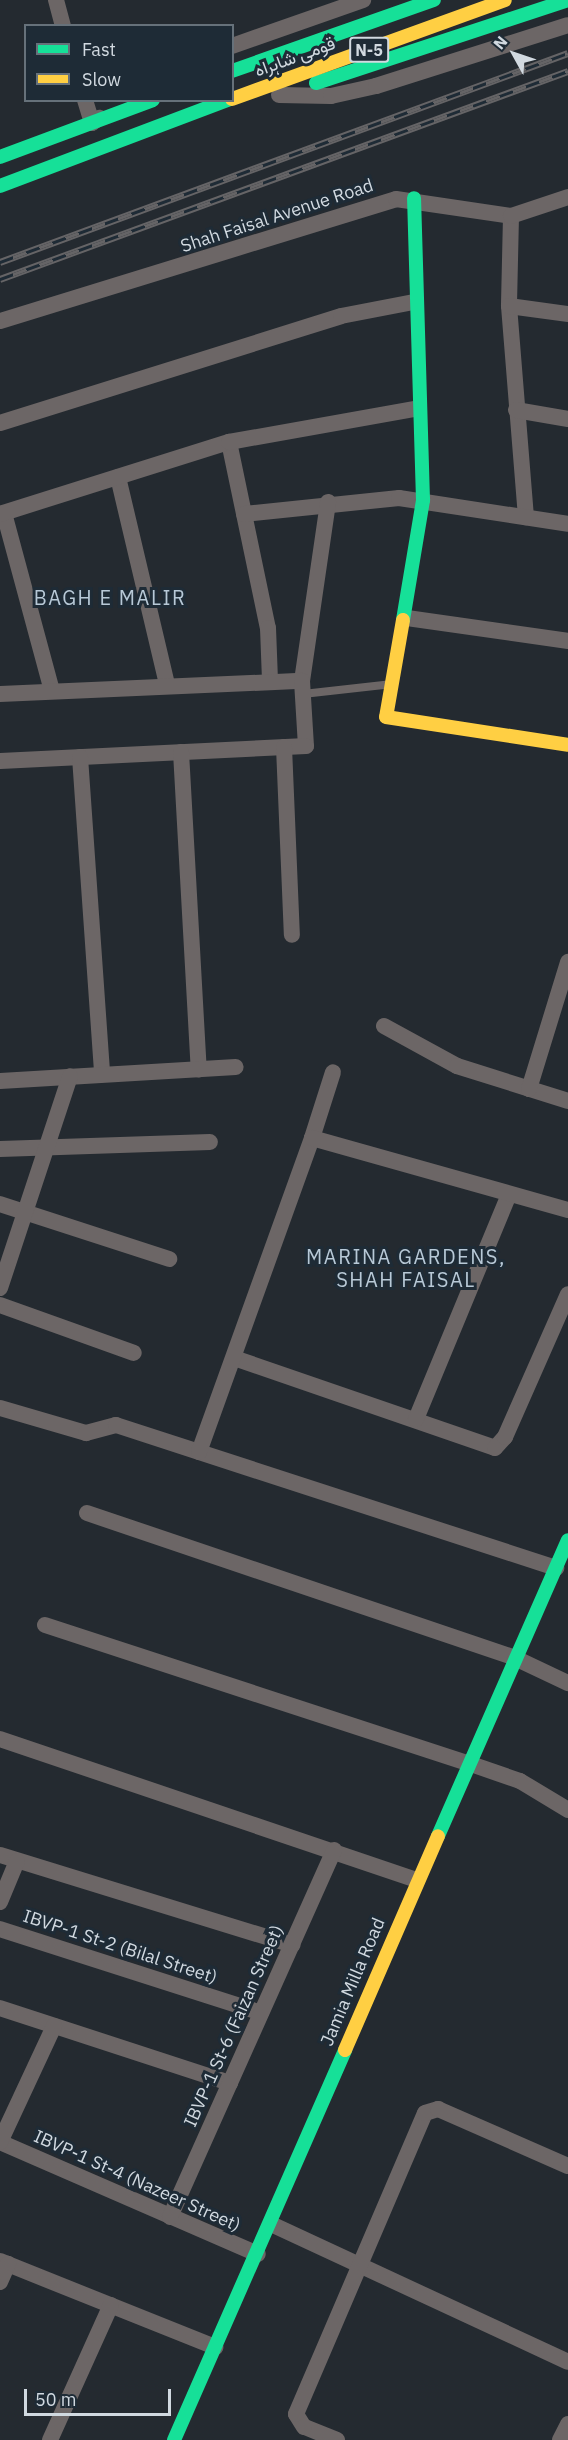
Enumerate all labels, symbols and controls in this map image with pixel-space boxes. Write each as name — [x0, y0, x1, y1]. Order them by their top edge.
legend — [24, 24, 234, 102]
north arrow — [484, 24, 544, 84]
street label: قومی شاہراہ — [252, 32, 338, 82]
text: N — [489, 32, 512, 53]
road number: N-5 — [348, 37, 390, 63]
text: Fast — [82, 38, 116, 61]
text: Slow — [82, 68, 121, 91]
street label: Shah Faisal Avenue Road — [178, 175, 376, 257]
district label: BAGH E MALIR — [34, 585, 186, 609]
district label: MARINA GARDENS, SHAH FAISAL — [306, 1244, 506, 1291]
street label: IBVP-1 St-2 (Bilal Street) — [20, 1905, 220, 1989]
street label: Jamia Milla Road — [316, 1915, 390, 2049]
street label: IBVP-1 St-6 (Faizan Street) — [180, 1922, 288, 2130]
street label: IBVP-1 St-4 (Nazeer Street) — [30, 2126, 244, 2236]
scale bar — [27, 2377, 174, 2415]
text: 50 m — [35, 2388, 77, 2411]

